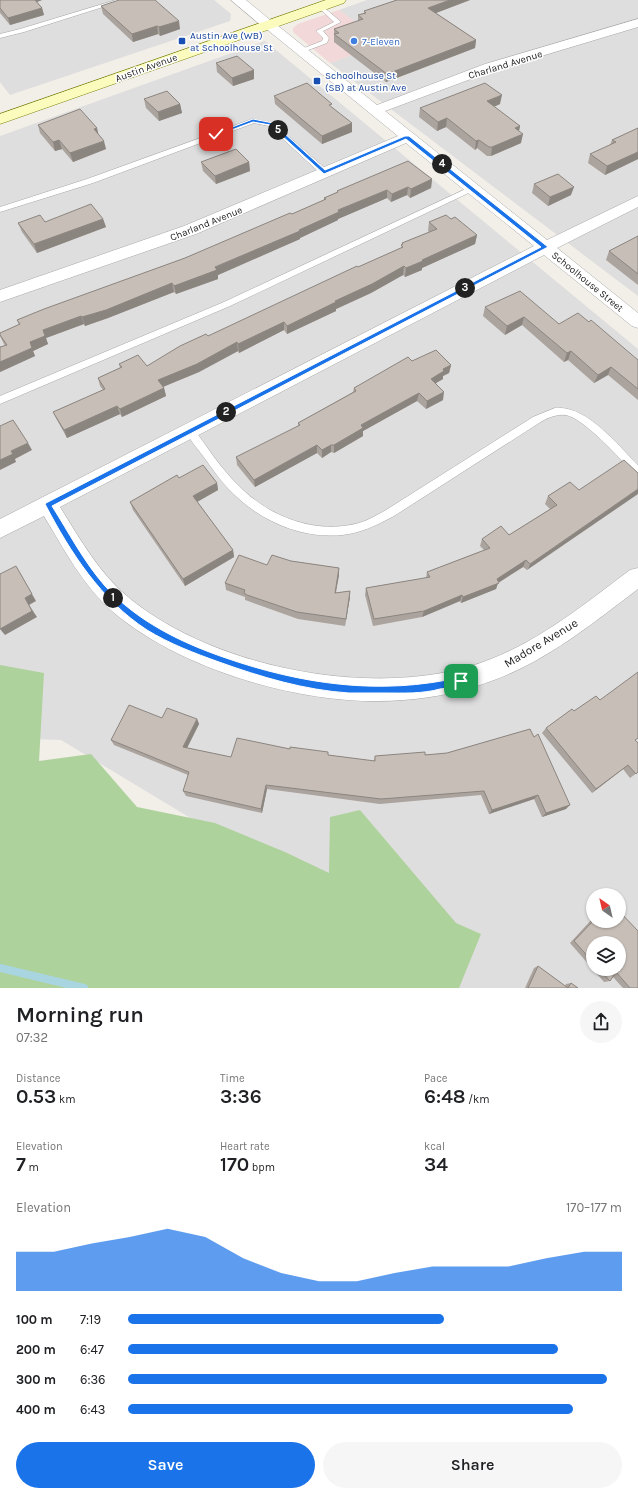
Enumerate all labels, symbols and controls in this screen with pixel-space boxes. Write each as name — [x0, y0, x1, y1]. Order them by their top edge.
place label: Austin Ave (WB) at Schoolhouse St — [190, 30, 273, 54]
marker: Austin Ave (WB) at Schoolhouse St — [177, 36, 187, 46]
marker: 7-Eleven — [349, 36, 359, 46]
place label: 7-Eleven — [362, 36, 400, 48]
street label: Charland Avenue — [467, 48, 544, 82]
street label: Austin Avenue — [114, 51, 179, 85]
place label: Schoolhouse St (SB) at Austin Ave — [325, 70, 406, 94]
marker: Schoolhouse St (SB) at Austin Ave — [312, 76, 322, 86]
pin — [199, 117, 233, 151]
pin: 5 — [268, 120, 288, 140]
icon: check — [205, 123, 227, 145]
text: 5 — [275, 123, 281, 136]
pin: 4 — [432, 154, 452, 174]
text: 4 — [439, 157, 445, 170]
street label: Charland Avenue — [169, 204, 244, 244]
street label: Schoolhouse Street — [549, 249, 626, 315]
pin: 3 — [455, 278, 475, 298]
text: 3 — [462, 281, 468, 294]
pin: 2 — [216, 402, 236, 422]
text: 2 — [223, 405, 229, 418]
pin: 1 — [103, 588, 123, 608]
text: 1 — [111, 591, 115, 604]
street label: Madore Avenue — [502, 616, 580, 670]
pin — [444, 664, 478, 698]
icon: arrive — [450, 670, 472, 692]
north arrow — [586, 888, 626, 928]
map controls — [586, 888, 626, 976]
button: layers — [586, 936, 626, 976]
button: share — [580, 1001, 622, 1043]
text: Morning run — [16, 1002, 144, 1028]
text: 07:32 — [16, 1030, 48, 1045]
text: Distance — [16, 1072, 60, 1085]
text: Time — [220, 1072, 245, 1085]
text: Pace — [424, 1072, 447, 1085]
text: 0.53 — [16, 1085, 56, 1108]
text: 3:36 — [220, 1085, 262, 1108]
text: 6:48 — [424, 1085, 466, 1108]
text: km — [56, 1093, 75, 1106]
text: /km — [466, 1093, 489, 1106]
text: Elevation — [16, 1140, 63, 1153]
text: Heart rate — [220, 1140, 270, 1153]
text: kcal — [424, 1140, 445, 1153]
text: 7 — [16, 1153, 26, 1176]
text: 170 — [220, 1153, 249, 1176]
text: 34 — [424, 1153, 448, 1176]
text: m — [26, 1161, 39, 1174]
text: bpm — [249, 1161, 275, 1174]
text: Elevation — [16, 1200, 71, 1215]
text: 170–177 m — [566, 1200, 622, 1215]
text: 100 m — [16, 1312, 53, 1327]
text: 7:19 — [80, 1312, 101, 1327]
text: 200 m — [16, 1342, 56, 1357]
text: 6:47 — [80, 1342, 104, 1357]
text: 300 m — [16, 1372, 56, 1387]
text: 6:36 — [80, 1372, 106, 1387]
text: 400 m — [16, 1402, 56, 1417]
text: 6:43 — [80, 1402, 105, 1417]
button: Save — [16, 1442, 315, 1488]
button: Share — [323, 1442, 622, 1488]

